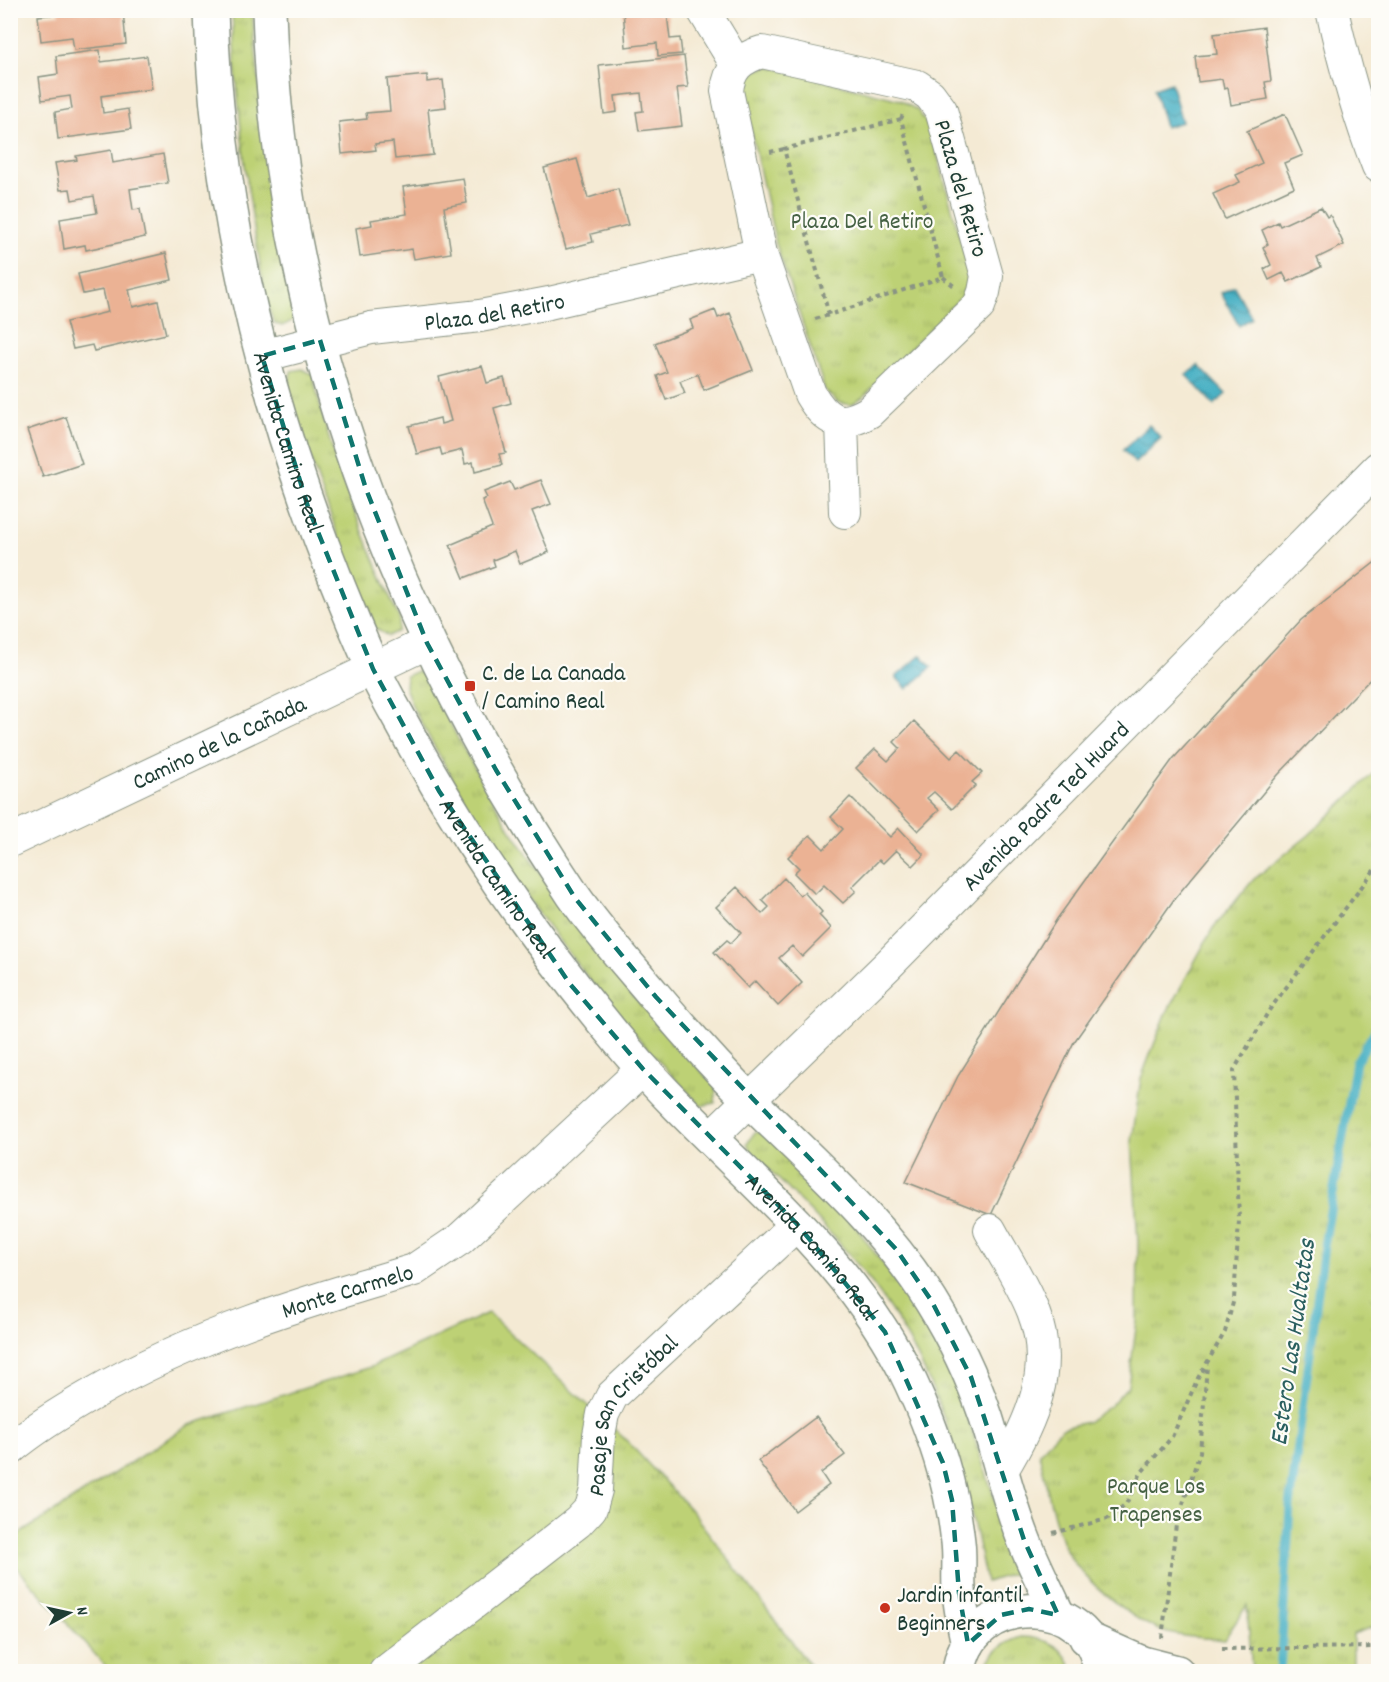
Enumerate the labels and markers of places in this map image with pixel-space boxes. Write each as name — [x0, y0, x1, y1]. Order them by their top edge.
place label: C. de La Canada / Camino Real — [482, 658, 626, 720]
marker: C. de La Canada / Camino Real — [463, 679, 477, 693]
place label: Jardin infantil Beginners — [897, 1580, 1024, 1642]
marker: Jardin infantil Beginners — [878, 1601, 892, 1615]

